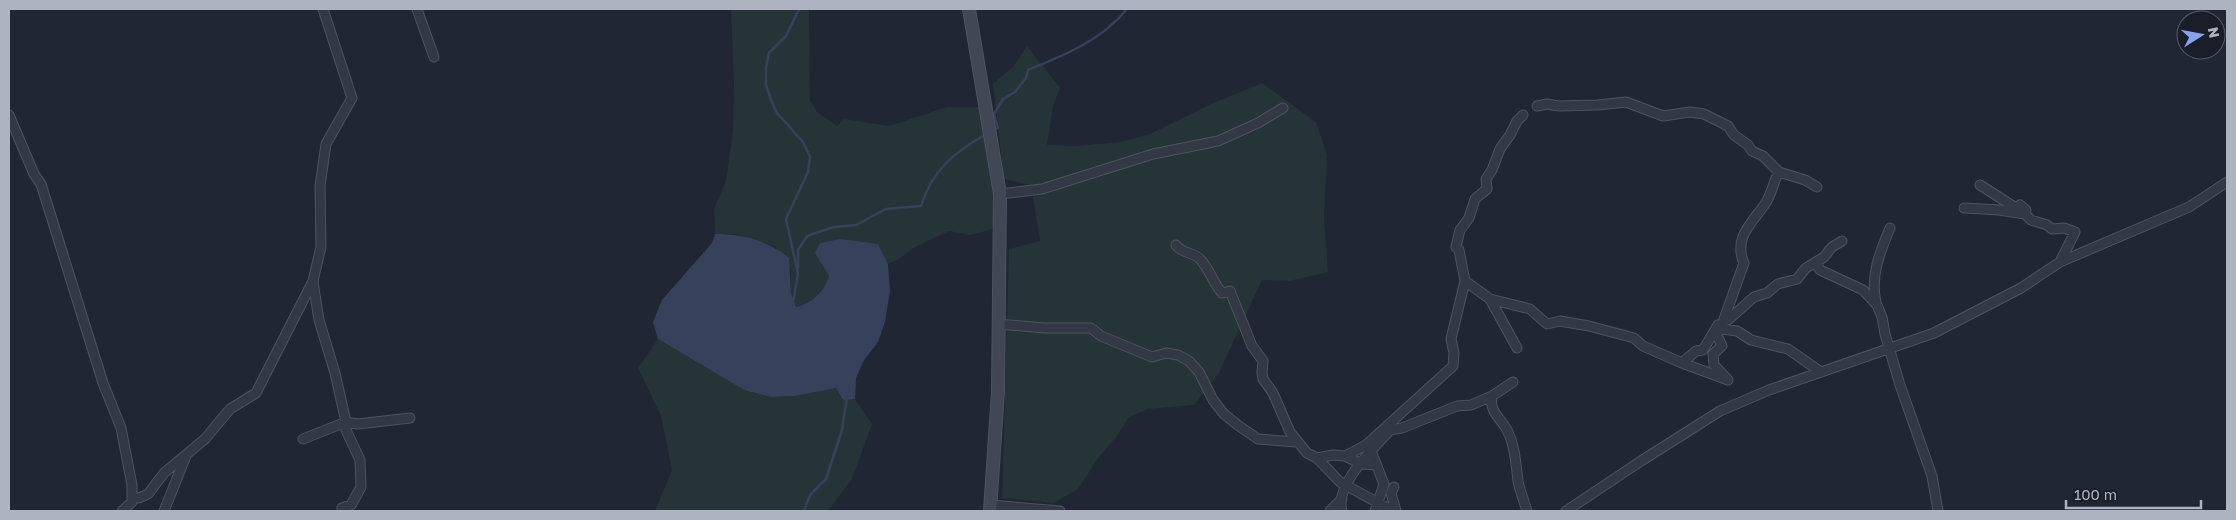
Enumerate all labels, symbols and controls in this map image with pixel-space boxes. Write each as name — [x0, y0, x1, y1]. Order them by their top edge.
north arrow — [2176, 10, 2226, 60]
text: N — [2205, 26, 2224, 39]
scale bar — [2066, 478, 2201, 510]
text: 100 m — [2074, 485, 2117, 503]

